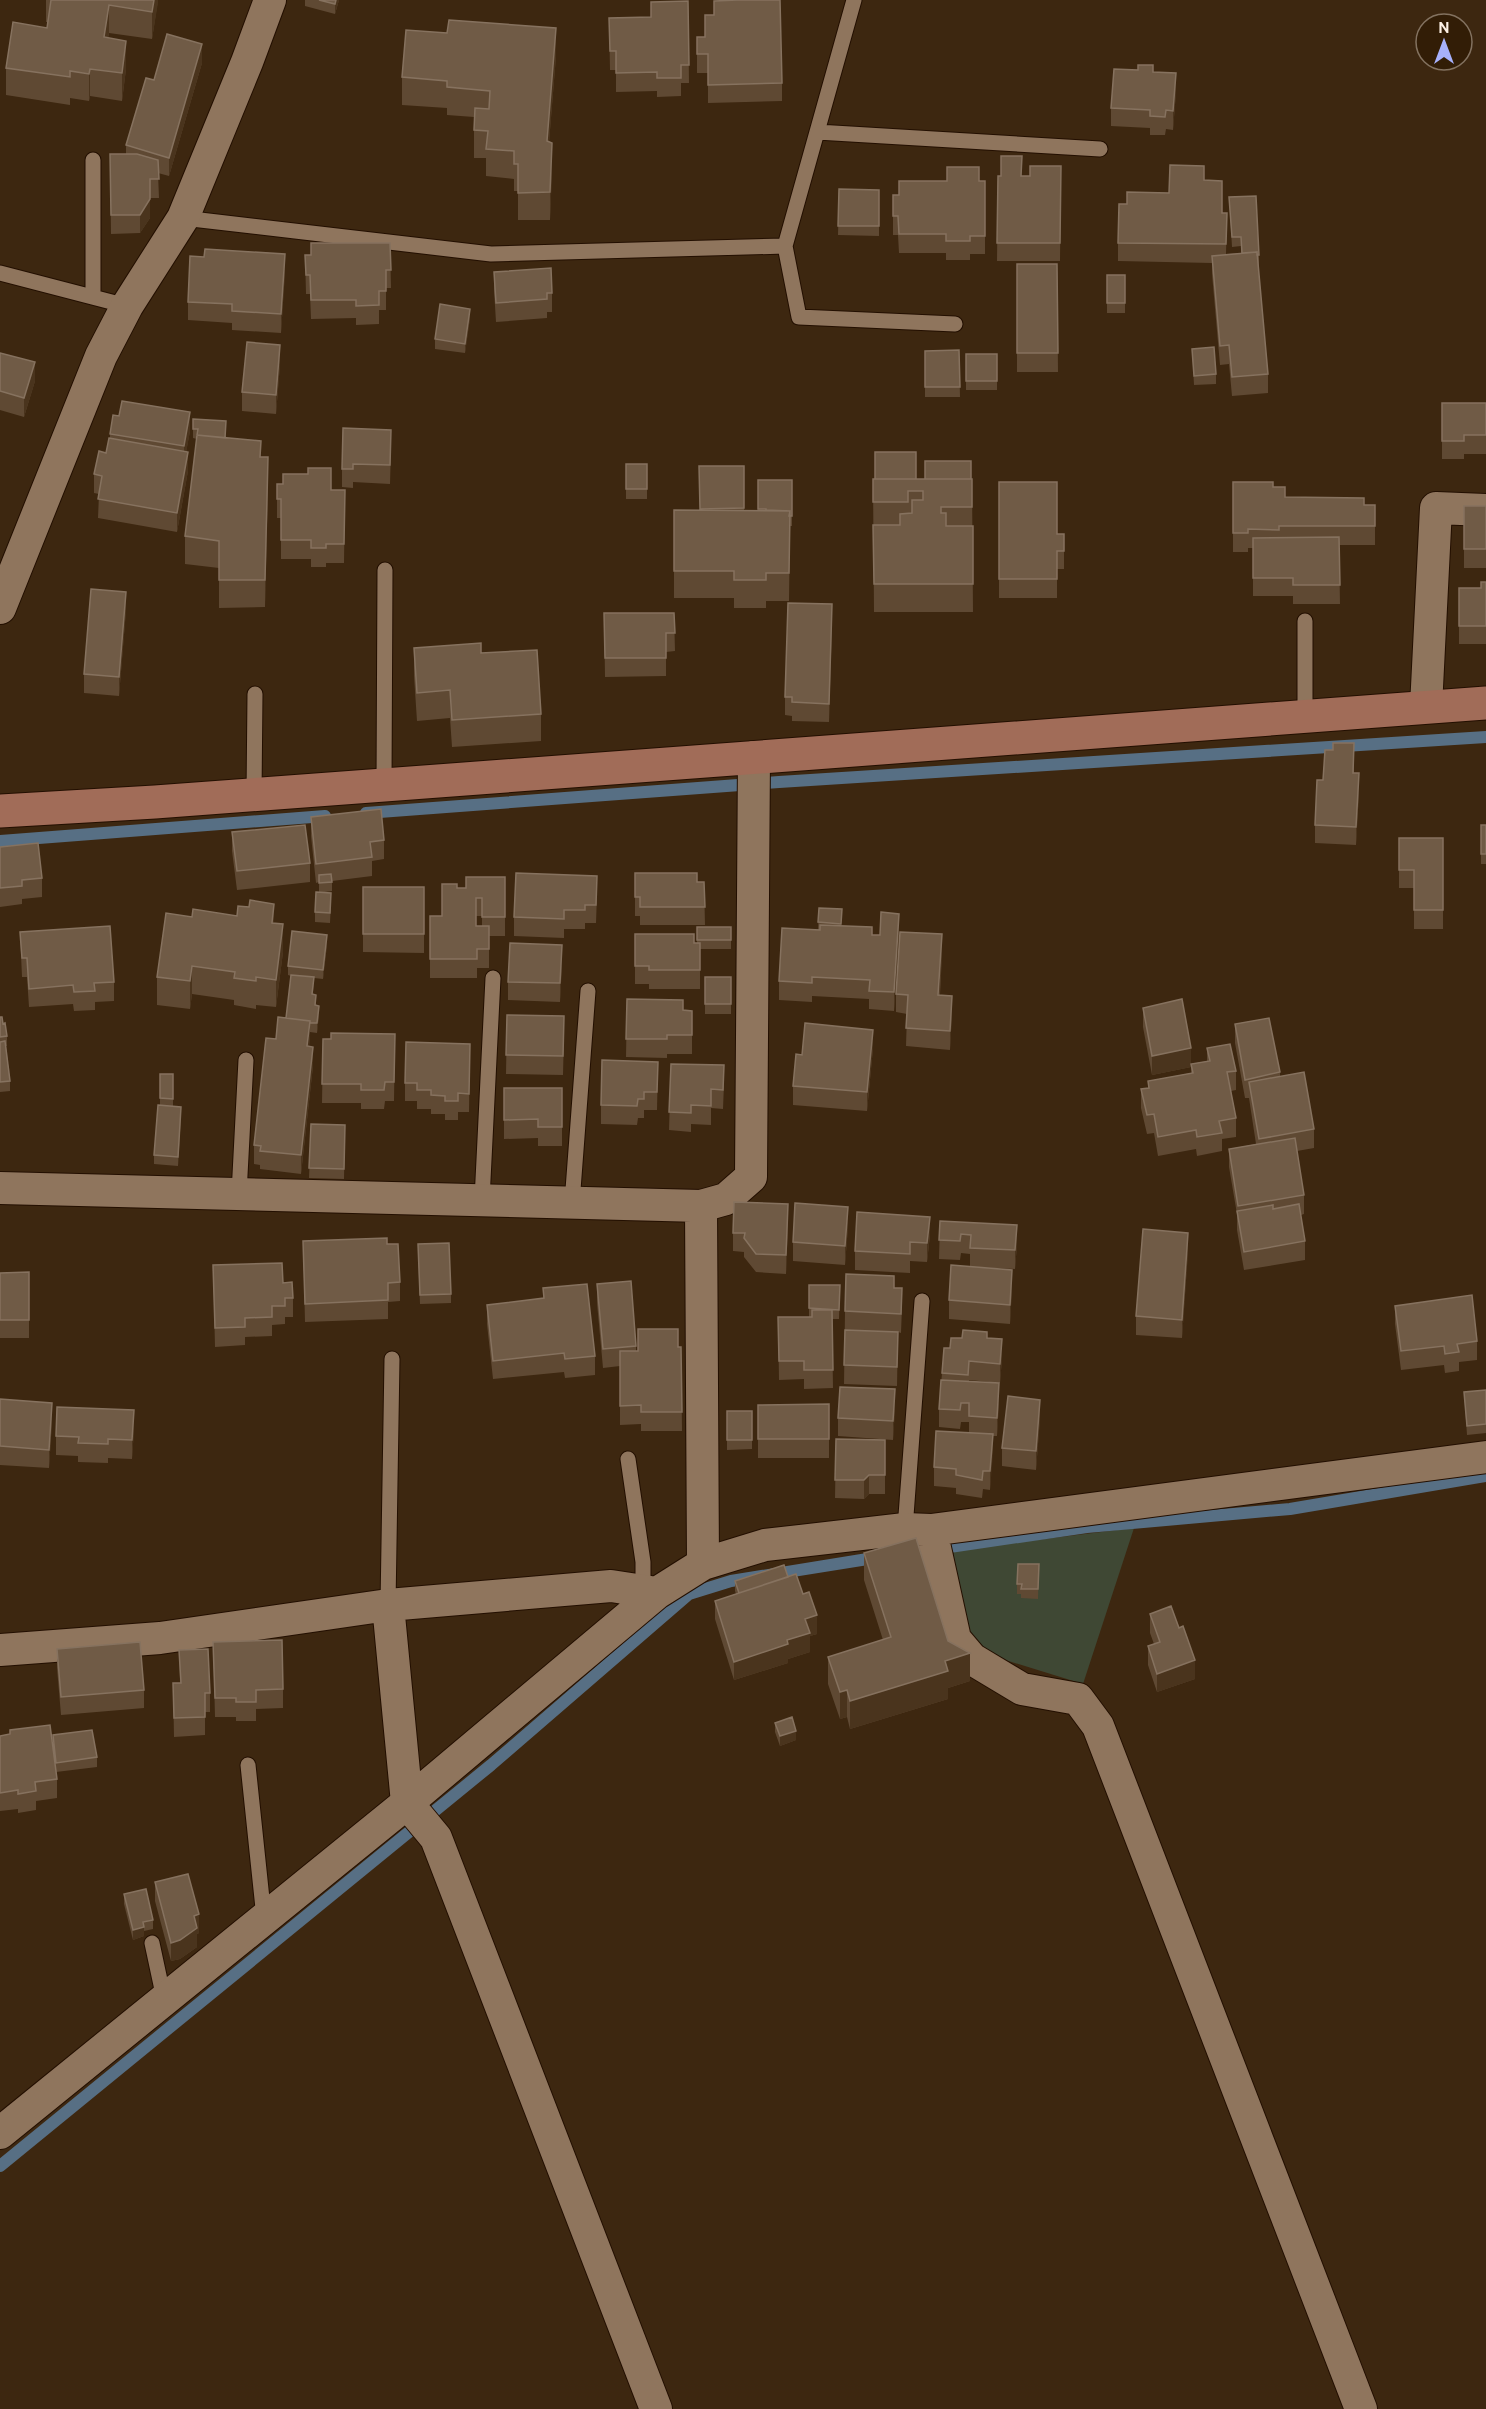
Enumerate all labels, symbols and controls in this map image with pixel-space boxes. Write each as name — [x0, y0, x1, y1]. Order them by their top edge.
north arrow — [1414, 12, 1474, 72]
text: N — [1438, 18, 1450, 37]

